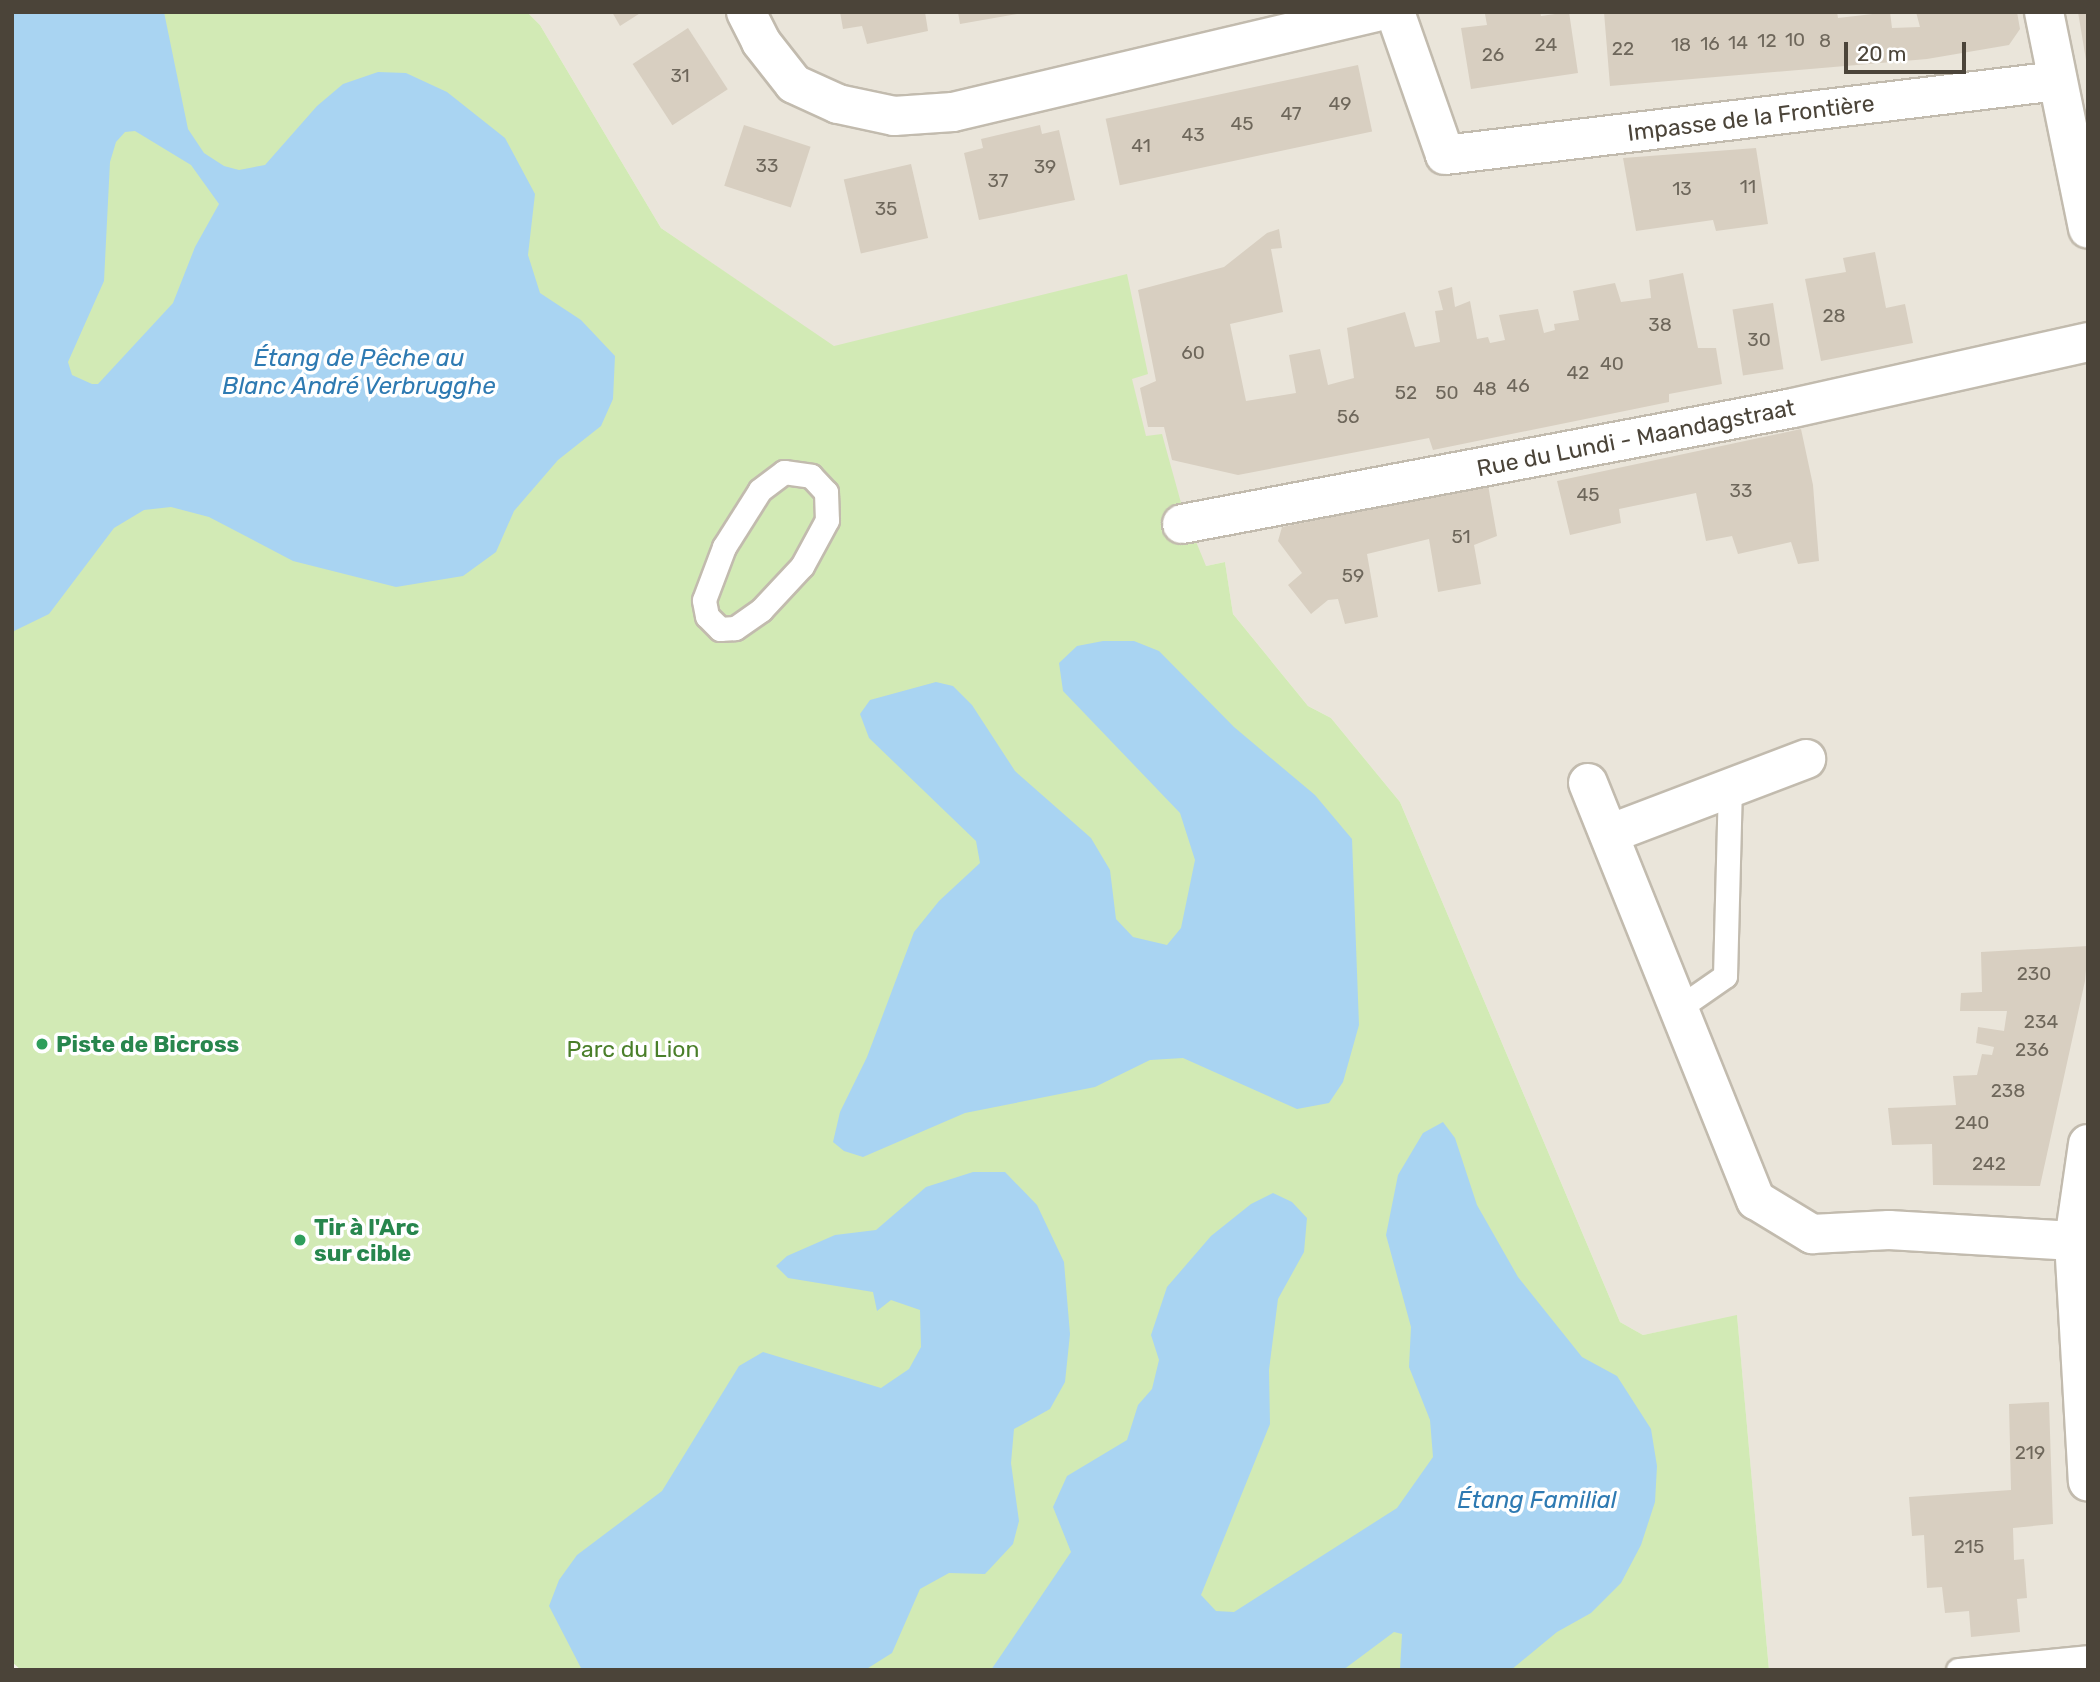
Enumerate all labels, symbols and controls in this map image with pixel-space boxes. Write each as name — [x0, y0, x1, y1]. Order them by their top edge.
scale bar — [1848, 28, 1970, 72]
house number: 10 — [1785, 29, 1805, 51]
house number: 12 — [1757, 30, 1777, 52]
house number: 8 — [1819, 30, 1831, 52]
house number: 14 — [1728, 32, 1748, 54]
house number: 16 — [1700, 33, 1720, 55]
house number: 24 — [1535, 34, 1557, 56]
house number: 18 — [1671, 34, 1691, 56]
house number: 22 — [1612, 38, 1634, 60]
text: 20 m — [1857, 41, 1906, 66]
house number: 26 — [1482, 44, 1504, 66]
house number: 31 — [670, 65, 690, 87]
street label: Impasse de la Frontière — [1626, 89, 1876, 147]
house number: 49 — [1329, 93, 1351, 115]
house number: 47 — [1280, 103, 1302, 125]
house number: 45 — [1230, 113, 1254, 135]
house number: 43 — [1181, 124, 1205, 146]
house number: 41 — [1131, 135, 1151, 157]
house number: 33 — [756, 155, 778, 177]
house number: 39 — [1034, 156, 1056, 178]
house number: 37 — [987, 170, 1009, 192]
house number: 11 — [1740, 176, 1756, 198]
house number: 13 — [1672, 178, 1692, 200]
house number: 35 — [875, 198, 897, 220]
house number: 28 — [1822, 305, 1846, 327]
house number: 38 — [1648, 314, 1672, 336]
house number: 30 — [1747, 329, 1771, 351]
house number: 60 — [1181, 342, 1205, 364]
water label: Étang de Pêche au Blanc André Verbrugghe — [222, 345, 496, 401]
house number: 40 — [1600, 353, 1624, 375]
house number: 42 — [1567, 362, 1589, 384]
house number: 46 — [1506, 375, 1530, 397]
house number: 48 — [1473, 378, 1497, 400]
house number: 52 — [1395, 382, 1417, 404]
house number: 50 — [1435, 382, 1459, 404]
street label: Rue du Lundi - Maandagstraat — [1474, 394, 1798, 482]
house number: 56 — [1337, 406, 1359, 428]
house number: 33 — [1730, 480, 1752, 502]
house number: 45 — [1576, 484, 1600, 506]
house number: 51 — [1451, 526, 1471, 548]
house number: 59 — [1342, 565, 1364, 587]
house number: 230 — [2017, 963, 2051, 985]
house number: 234 — [2024, 1011, 2058, 1033]
place label: Piste de Bicross — [56, 1030, 239, 1058]
park label: Parc du Lion — [567, 1035, 699, 1063]
marker: Piste de Bicross — [34, 1036, 50, 1052]
house number: 236 — [2015, 1039, 2049, 1061]
house number: 238 — [1991, 1080, 2025, 1102]
house number: 240 — [1955, 1112, 1989, 1134]
house number: 242 — [1972, 1153, 2006, 1175]
place label: Tir à l'Arc sur cible — [314, 1213, 420, 1267]
marker: Tir à l'Arc sur cible — [292, 1232, 308, 1248]
house number: 219 — [2015, 1442, 2045, 1464]
water label: Étang Familial — [1457, 1487, 1617, 1515]
house number: 215 — [1954, 1536, 1984, 1558]

